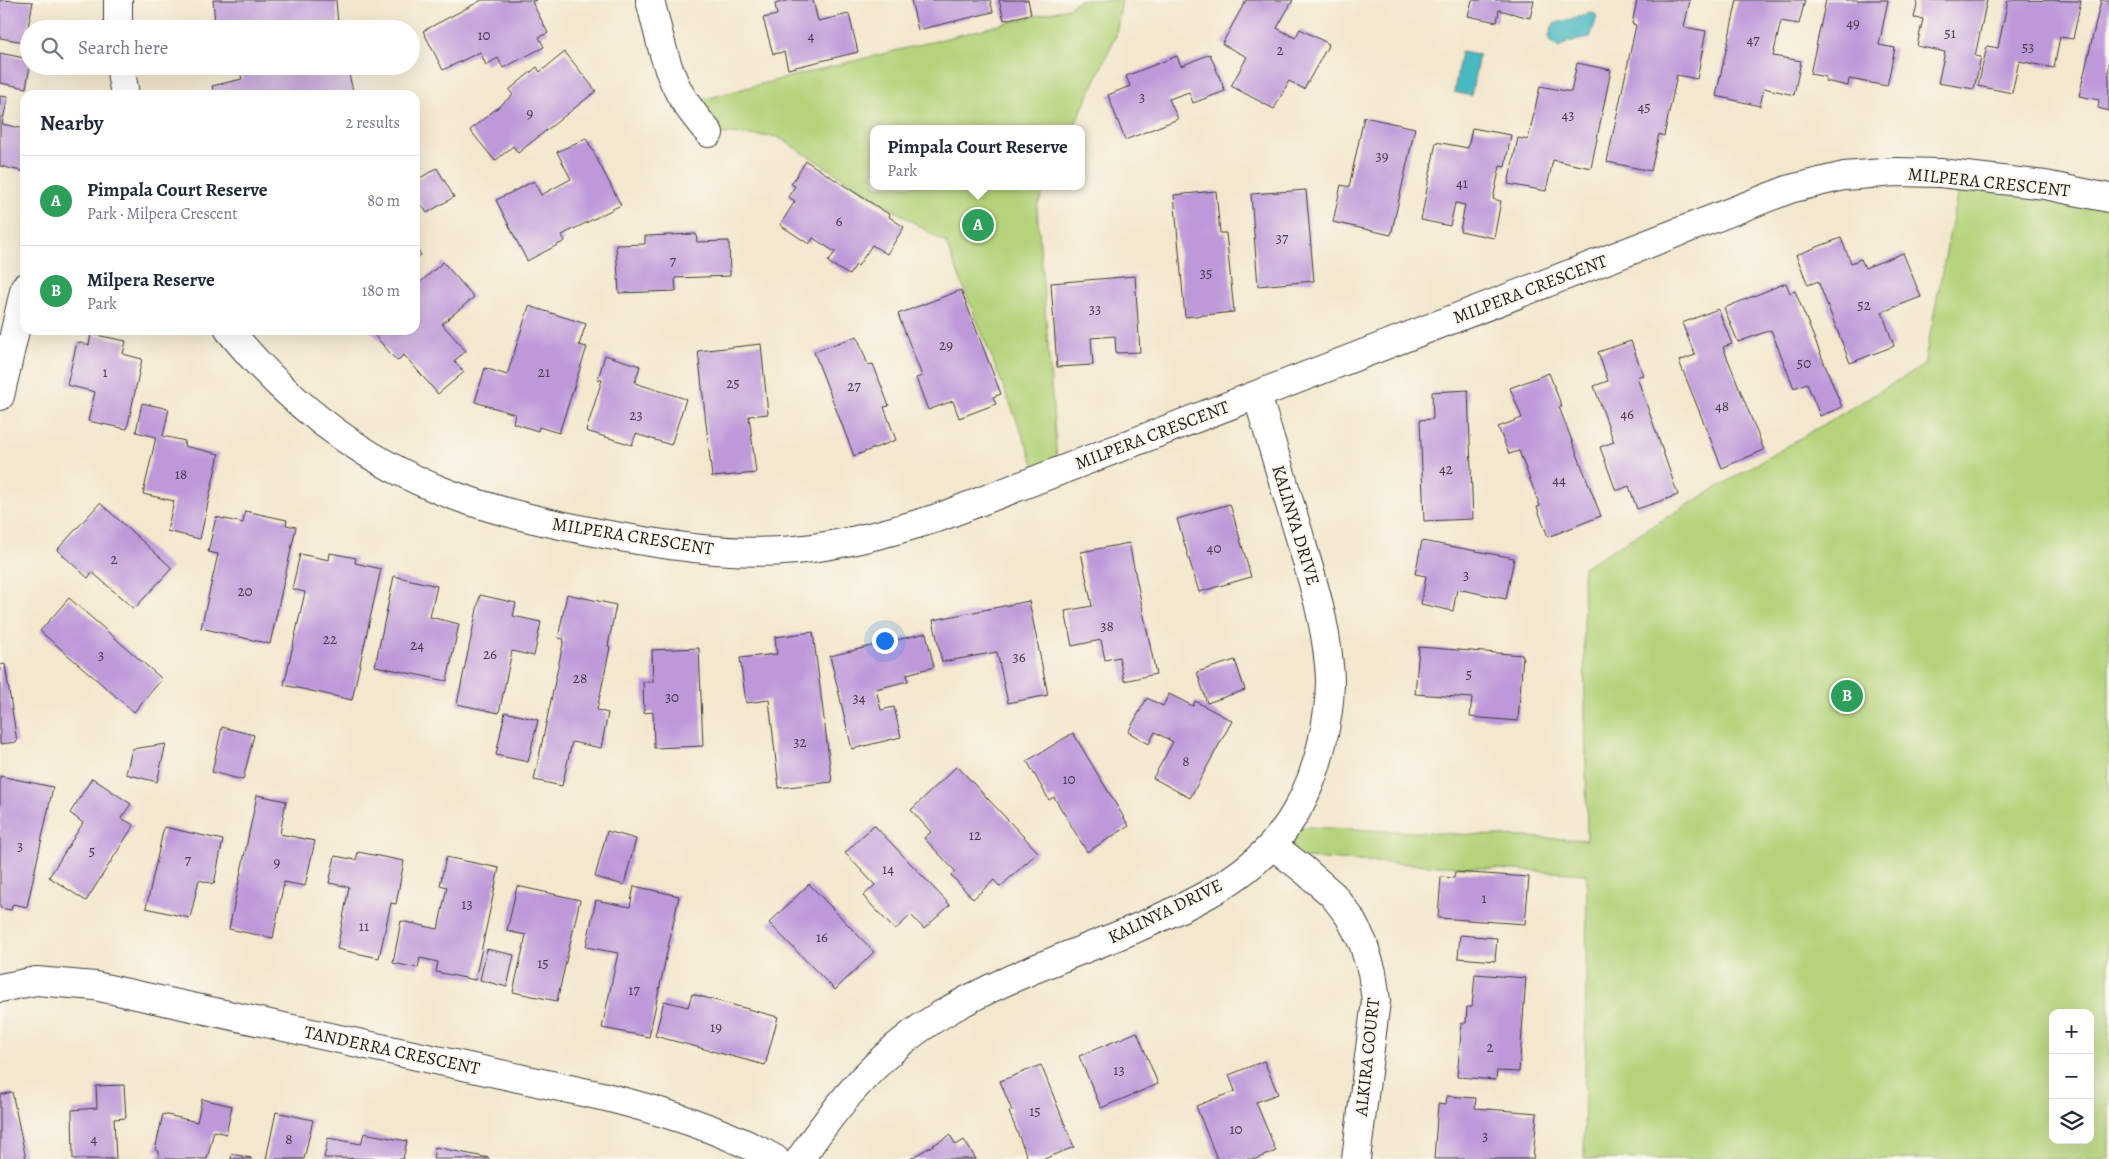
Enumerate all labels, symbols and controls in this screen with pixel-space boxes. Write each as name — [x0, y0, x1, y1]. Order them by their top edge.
house number: 49 — [1846, 13, 1860, 33]
search box — [20, 20, 420, 75]
house number: 51 — [1944, 23, 1956, 43]
house number: 10 — [477, 25, 491, 45]
house number: 4 — [808, 26, 815, 46]
house number: 47 — [1746, 30, 1760, 50]
icon: search — [38, 34, 66, 62]
text: Search here — [78, 35, 168, 61]
house number: 53 — [2022, 37, 2034, 57]
house number: 2 — [1276, 40, 1284, 60]
house number: 3 — [1139, 87, 1145, 107]
house number: 45 — [1637, 97, 1651, 117]
house number: 9 — [527, 103, 534, 123]
house number: 43 — [1561, 105, 1575, 125]
text: Nearby — [40, 109, 103, 137]
text: 2 results — [345, 112, 400, 134]
popup — [870, 125, 1085, 190]
text: Pimpala Court Reserve — [887, 134, 1068, 160]
house number: 39 — [1375, 146, 1389, 166]
text: Park — [887, 160, 917, 182]
street label: MILPERA CRESCENT — [1907, 162, 2071, 202]
house number: 41 — [1456, 173, 1468, 193]
text: Pimpala Court Reserve — [87, 177, 268, 203]
text: A — [51, 190, 61, 212]
text: 80 m — [367, 190, 400, 212]
text: Park · Milpera Crescent — [87, 203, 238, 225]
pin: A — [962, 206, 994, 244]
house number: 6 — [836, 211, 843, 231]
house number: 37 — [1276, 228, 1289, 248]
street label: MILPERA CRESCENT — [1450, 249, 1610, 329]
house number: 7 — [670, 251, 677, 271]
house number: 35 — [1200, 263, 1212, 283]
text: Milpera Reserve — [87, 267, 215, 293]
text: B — [51, 280, 61, 302]
text: 180 m — [362, 280, 400, 302]
text: Park — [87, 293, 117, 315]
house number: 52 — [1857, 295, 1871, 315]
house number: 33 — [1089, 299, 1101, 319]
house number: 29 — [939, 335, 953, 355]
house number: 50 — [1797, 353, 1811, 373]
house number: 1 — [102, 362, 108, 382]
house number: 21 — [538, 362, 550, 382]
house number: 25 — [726, 373, 740, 393]
house number: 27 — [847, 376, 861, 396]
street label: MILPERA CRESCENT — [1072, 395, 1232, 475]
house number: 48 — [1715, 396, 1729, 416]
house number: 46 — [1620, 404, 1634, 424]
house number: 23 — [629, 405, 643, 425]
house number: 42 — [1439, 459, 1453, 479]
street label: KALINYA DRIVE — [1266, 462, 1326, 588]
house number: 18 — [175, 464, 187, 484]
house number: 44 — [1552, 470, 1566, 490]
street label: MILPERA CRESCENT — [551, 511, 715, 561]
house number: 40 — [1207, 538, 1221, 558]
house number: 2 — [110, 549, 118, 569]
house number: 3 — [1463, 565, 1469, 585]
house number: 20 — [237, 581, 253, 601]
house number: 38 — [1100, 616, 1114, 636]
your location — [872, 628, 898, 654]
house number: 22 — [323, 629, 337, 649]
house number: 24 — [410, 635, 424, 655]
house number: 26 — [483, 644, 497, 664]
house number: 3 — [98, 645, 104, 665]
house number: 36 — [1012, 647, 1026, 667]
house number: 5 — [1466, 664, 1472, 684]
house number: 28 — [573, 668, 587, 688]
pin: B — [1831, 677, 1863, 715]
house number: 30 — [665, 687, 679, 707]
house number: 34 — [852, 688, 866, 708]
house number: 32 — [793, 732, 807, 752]
house number: 8 — [1182, 751, 1190, 771]
house number: 10 — [1062, 769, 1076, 789]
house number: 12 — [969, 825, 981, 845]
house number: 3 — [17, 836, 23, 856]
house number: 5 — [89, 841, 95, 861]
house number: 7 — [185, 850, 192, 870]
house number: 9 — [274, 852, 281, 872]
house number: 14 — [882, 859, 894, 879]
street label: KALINYA DRIVE — [1104, 873, 1226, 949]
house number: 1 — [1481, 888, 1487, 908]
house number: 13 — [461, 894, 473, 914]
house number: 11 — [359, 916, 369, 936]
house number: 16 — [816, 927, 828, 947]
house number: 15 — [537, 953, 549, 973]
house number: 17 — [628, 980, 640, 1000]
street label: ALKIRA COURT — [1349, 997, 1385, 1118]
map controls — [2049, 1009, 2094, 1144]
button: + — [2049, 1009, 2094, 1054]
house number: 19 — [710, 1017, 722, 1037]
street label: TANDERRA CRESCENT — [302, 1020, 482, 1080]
house number: 2 — [1486, 1037, 1494, 1057]
button: − — [2049, 1054, 2094, 1099]
house number: 13 — [1113, 1060, 1125, 1080]
button: layers — [2049, 1099, 2094, 1144]
house number: 15 — [1029, 1101, 1041, 1121]
house number: 10 — [1229, 1119, 1243, 1139]
house number: 3 — [1482, 1126, 1488, 1146]
house number: 4 — [91, 1129, 98, 1149]
house number: 8 — [285, 1129, 293, 1149]

